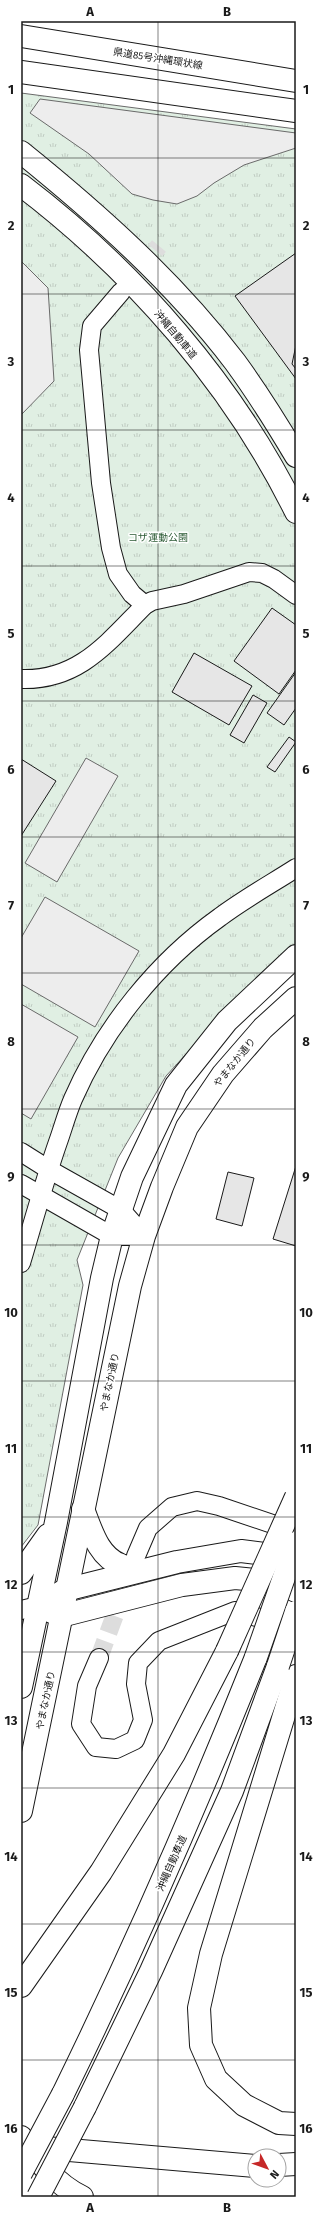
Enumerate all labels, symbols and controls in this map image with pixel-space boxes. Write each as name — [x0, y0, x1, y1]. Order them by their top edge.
text: A — [85, 4, 94, 19]
text: B — [223, 4, 231, 19]
street label: 県道85号沖縄環状線 — [112, 46, 203, 72]
text: 1 — [8, 82, 14, 97]
text: 1 — [303, 82, 309, 97]
text: 2 — [8, 218, 15, 233]
text: 2 — [303, 218, 310, 233]
street label: 沖縄自動車道 — [151, 308, 199, 361]
text: 3 — [7, 354, 15, 369]
text: 3 — [302, 354, 310, 369]
text: 4 — [7, 490, 15, 505]
text: 4 — [302, 490, 310, 505]
park label: コザ運動公園 — [128, 532, 188, 544]
text: 5 — [8, 626, 15, 641]
text: 5 — [303, 626, 310, 641]
text: 6 — [7, 762, 15, 777]
text: 6 — [302, 762, 310, 777]
text: 7 — [8, 898, 14, 913]
text: 7 — [303, 898, 309, 913]
text: 8 — [7, 1034, 15, 1049]
text: 8 — [302, 1034, 310, 1049]
street label: やまなか通り — [211, 1036, 258, 1090]
text: 9 — [7, 1169, 15, 1184]
text: 9 — [302, 1169, 310, 1184]
text: 10 — [4, 1305, 18, 1320]
text: 10 — [299, 1305, 313, 1320]
street label: やまなか通り — [98, 1352, 122, 1413]
text: 11 — [5, 1441, 17, 1456]
text: 11 — [300, 1441, 312, 1456]
text: 12 — [5, 1577, 18, 1592]
text: 12 — [300, 1577, 313, 1592]
street label: やまなか通り — [34, 1670, 58, 1731]
text: 13 — [5, 1713, 18, 1728]
text: 13 — [300, 1713, 313, 1728]
street label: 沖縄自動車道 — [154, 1834, 190, 1893]
text: 14 — [4, 1849, 18, 1864]
text: 14 — [299, 1849, 313, 1864]
text: 15 — [4, 1985, 18, 2000]
text: 15 — [299, 1985, 313, 2000]
text: 16 — [4, 2121, 18, 2136]
text: 16 — [299, 2121, 313, 2136]
north arrow — [247, 2148, 287, 2188]
text: N — [267, 2167, 281, 2181]
text: A — [85, 2200, 94, 2215]
text: B — [223, 2200, 231, 2215]

